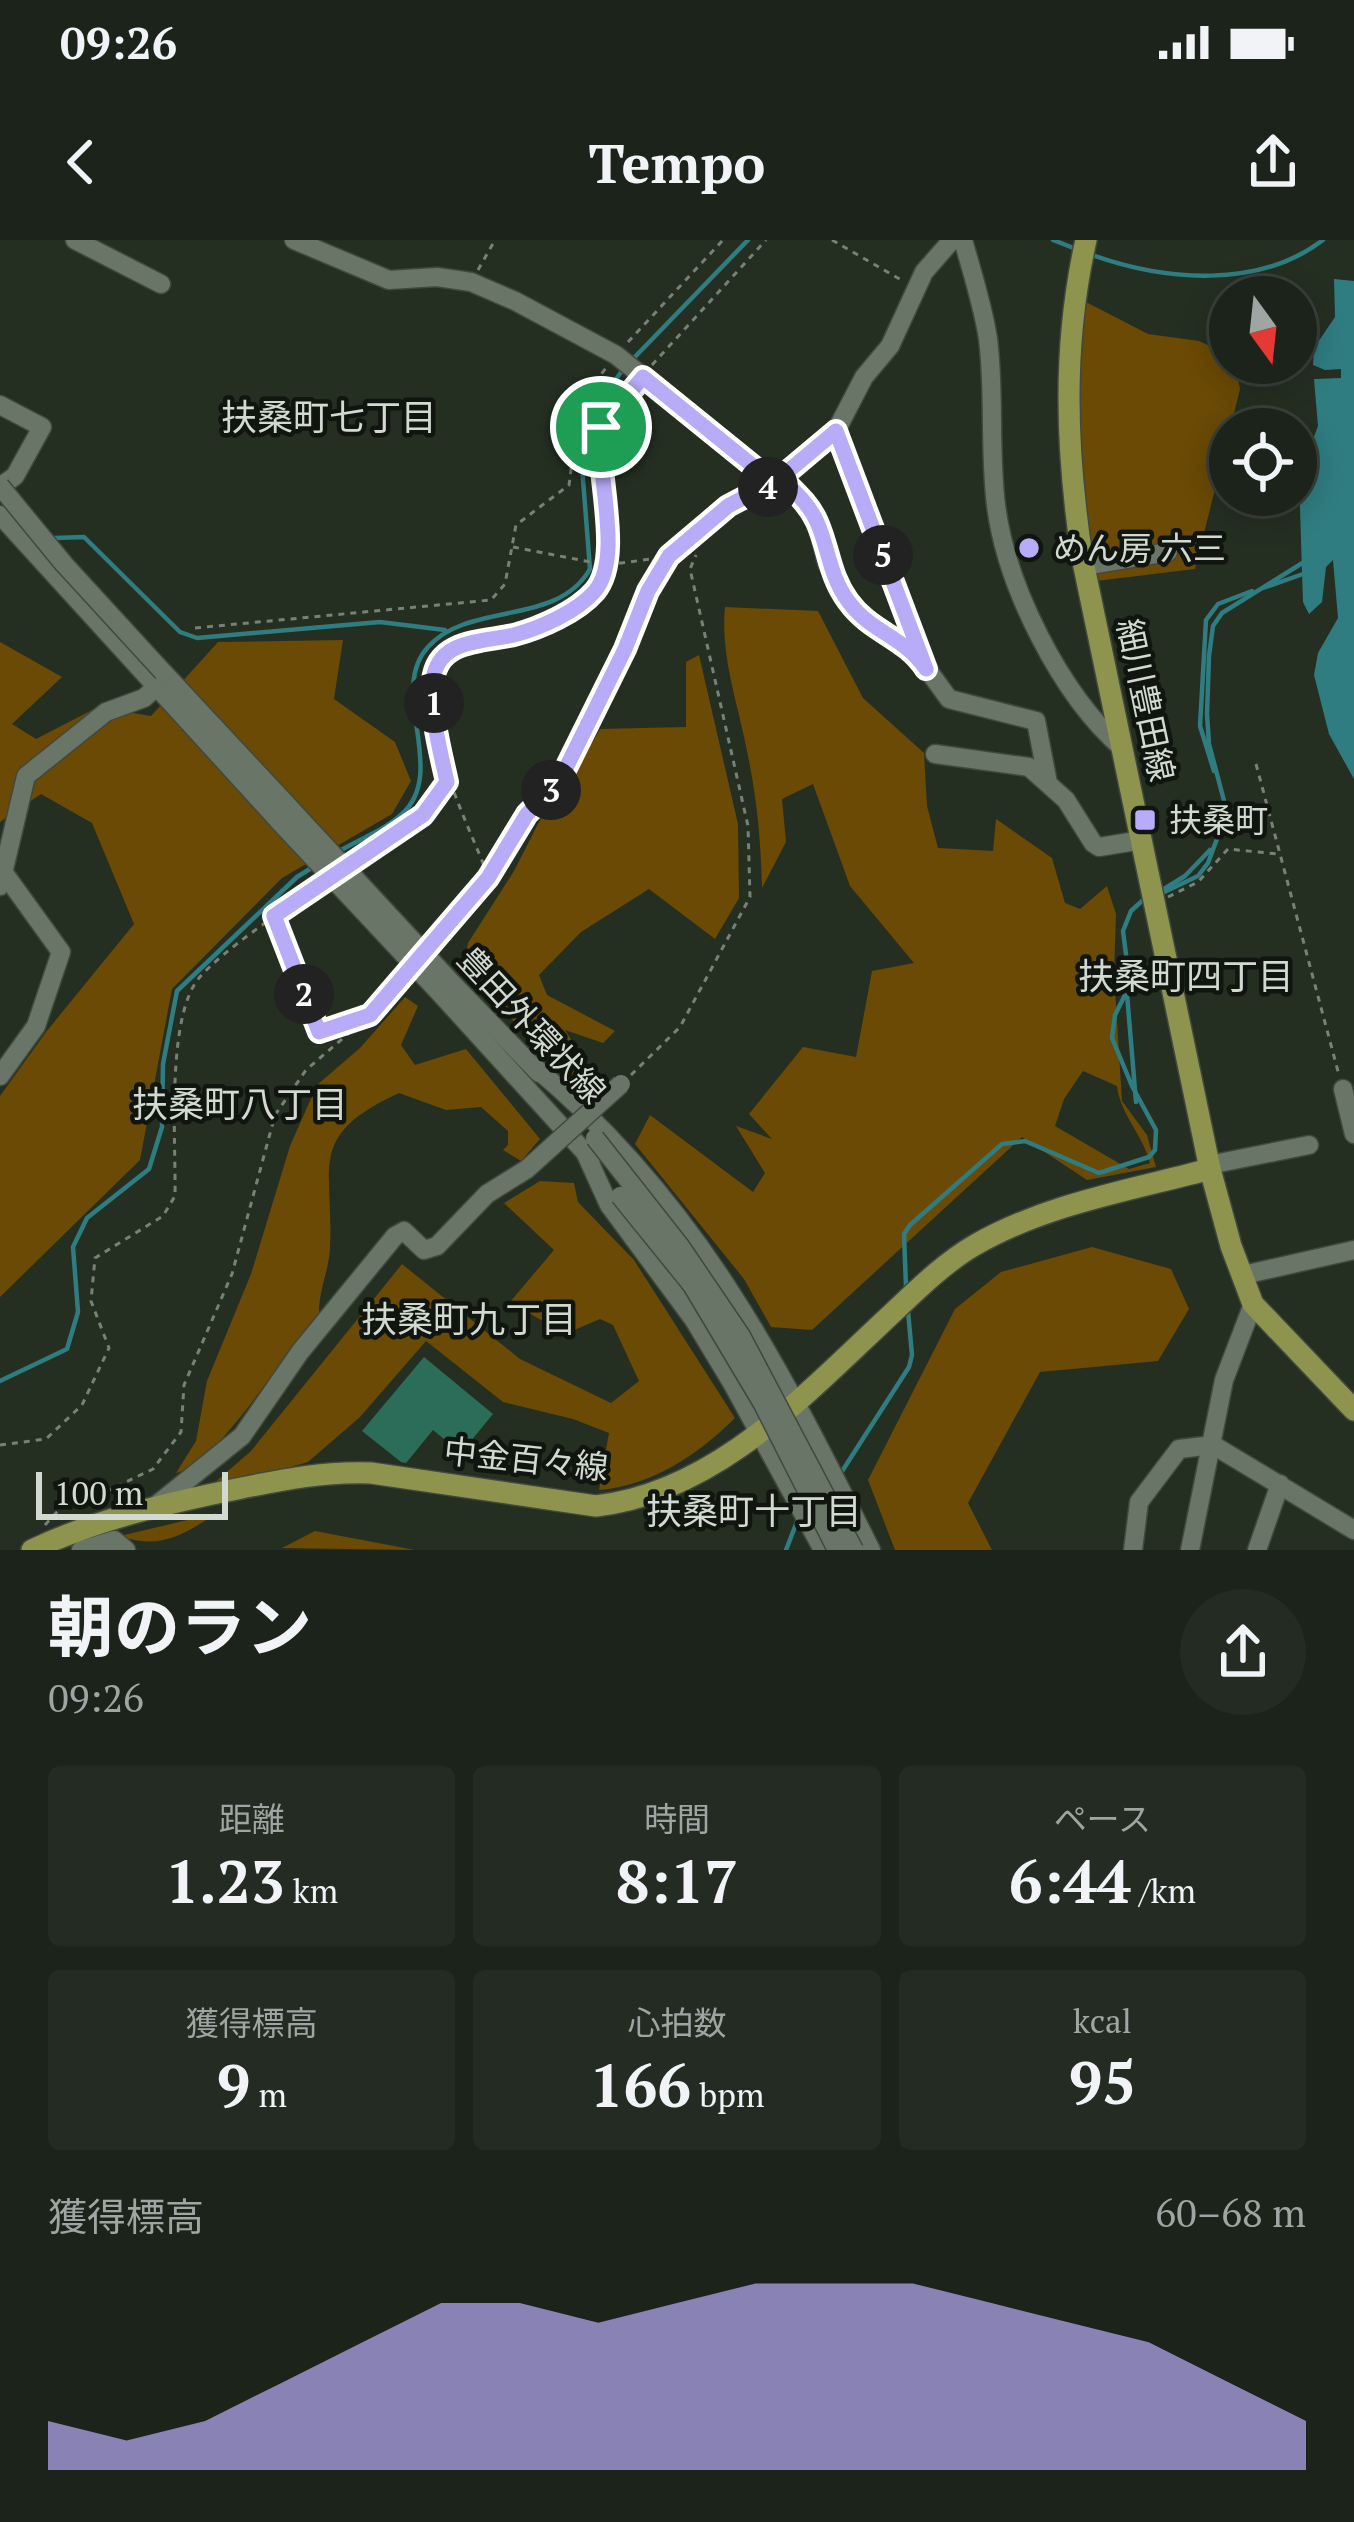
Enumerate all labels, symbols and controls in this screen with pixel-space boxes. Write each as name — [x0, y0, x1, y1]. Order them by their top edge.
text: 09:26 — [60, 12, 177, 72]
text: Tempo — [589, 127, 765, 198]
icon: back — [48, 129, 114, 195]
icon: share — [1240, 129, 1306, 195]
north arrow — [1209, 276, 1317, 384]
map controls — [1209, 276, 1317, 516]
pin — [550, 376, 652, 478]
district label: 扶桑町七丁目 — [221, 393, 437, 440]
icon: arrive — [568, 394, 634, 460]
button: locate — [1209, 408, 1317, 516]
pin: 4 — [738, 457, 798, 517]
text: 4 — [759, 465, 777, 508]
pin: 5 — [853, 525, 913, 585]
place label: めん房 六三 — [1053, 526, 1226, 569]
text: 5 — [874, 533, 892, 576]
marker: めん房 六三 — [1016, 535, 1042, 561]
street label: 細川豊田線 — [1108, 615, 1185, 785]
pin: 1 — [404, 673, 464, 733]
text: 1 — [425, 681, 443, 724]
pin: 3 — [521, 760, 581, 820]
text: 3 — [542, 768, 560, 811]
place label: 扶桑町 — [1169, 798, 1268, 841]
marker: 扶桑町 — [1132, 807, 1158, 833]
street label: 豊田外環状線 — [449, 938, 616, 1112]
district label: 扶桑町四丁目 — [1078, 952, 1294, 999]
pin: 2 — [274, 964, 334, 1024]
text: 2 — [295, 972, 313, 1015]
district label: 扶桑町八丁目 — [132, 1080, 348, 1127]
district label: 扶桑町九丁目 — [361, 1295, 577, 1342]
street label: 中金百々線 — [442, 1428, 610, 1489]
scale bar — [36, 1466, 228, 1519]
text: 100 m — [54, 1471, 143, 1514]
district label: 扶桑町十丁目 — [646, 1487, 862, 1534]
text: 朝のラン — [48, 1582, 312, 1670]
button: share — [1180, 1589, 1306, 1715]
text: 09:26 — [48, 1671, 144, 1723]
text: 距離 — [219, 1797, 285, 1840]
text: 時間 — [644, 1797, 710, 1840]
text: ペース — [1054, 1797, 1151, 1840]
text: 1.23 — [165, 1841, 285, 1920]
text: 8:17 — [616, 1841, 738, 1920]
text: 6:44 — [1009, 1841, 1131, 1920]
text: km — [285, 1869, 338, 1912]
text: /km — [1131, 1869, 1196, 1912]
text: kcal — [1073, 1999, 1132, 2042]
text: 獲得標高 — [186, 2001, 318, 2044]
text: 心拍数 — [627, 2001, 726, 2044]
text: 95 — [1068, 2042, 1136, 2121]
text: 9 — [216, 2045, 250, 2124]
text: 166 — [590, 2045, 691, 2124]
text: m — [250, 2073, 287, 2116]
text: bpm — [691, 2073, 764, 2116]
text: 60–68 m — [1155, 2186, 1306, 2238]
text: 獲得標高 — [48, 2190, 204, 2242]

